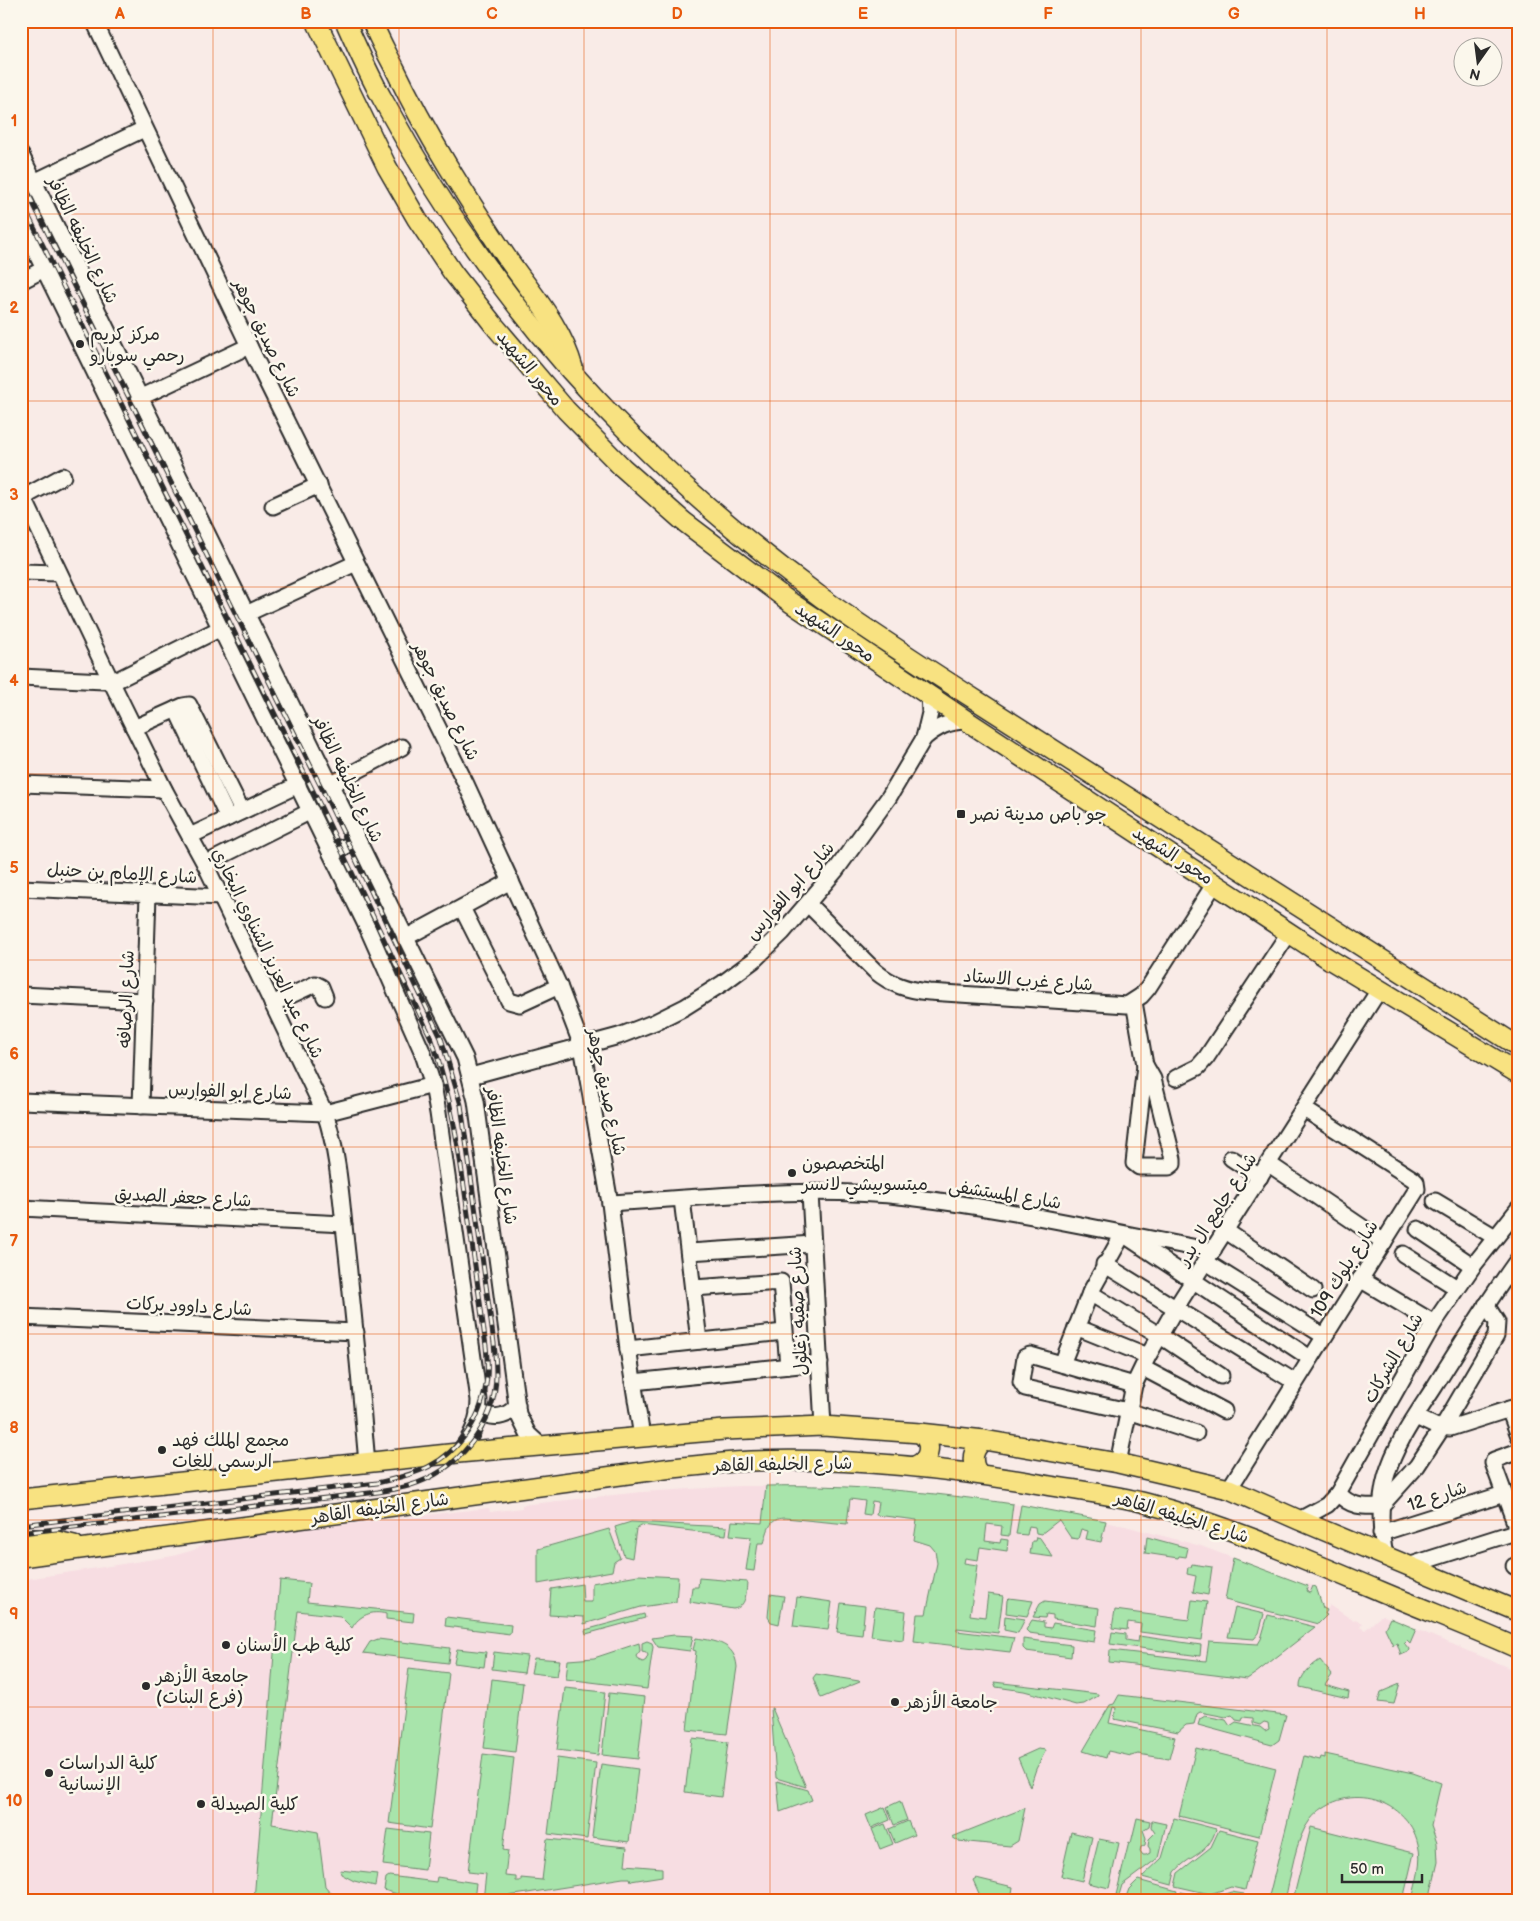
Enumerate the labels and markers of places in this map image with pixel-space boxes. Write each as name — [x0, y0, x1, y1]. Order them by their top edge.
place label: مركز كريم رحمي سوبارو — [89, 324, 185, 371]
marker: مركز كريم رحمي سوبارو — [74, 338, 86, 350]
place label: جو باص مدينة نصر — [969, 804, 1107, 825]
marker: جو باص مدينة نصر — [955, 808, 967, 820]
place label: المتخصصون ميتسوبيشي لانسر — [800, 1153, 928, 1200]
marker: المتخصصون ميتسوبيشي لانسر — [786, 1167, 798, 1179]
place label: مجمع الملك فهد الرسمي للغات — [172, 1430, 289, 1477]
marker: مجمع الملك فهد الرسمي للغات — [156, 1444, 168, 1456]
place label: كلية طب الأسنان — [236, 1633, 354, 1656]
marker: كلية طب الأسنان — [220, 1639, 232, 1651]
place label: جامعة الأزهر (فرع البنات) — [154, 1664, 249, 1709]
marker: جامعة الأزهر (فرع البنات) — [140, 1680, 152, 1692]
place label: جامعة الأزهر — [903, 1690, 998, 1713]
marker: جامعة الأزهر — [889, 1696, 901, 1708]
place label: كلية الدراسات الإنسانية — [59, 1753, 158, 1795]
marker: كلية الدراسات الإنسانية — [43, 1767, 55, 1779]
place label: كلية الصيدلة — [211, 1794, 299, 1815]
marker: كلية الصيدلة — [195, 1798, 207, 1810]

